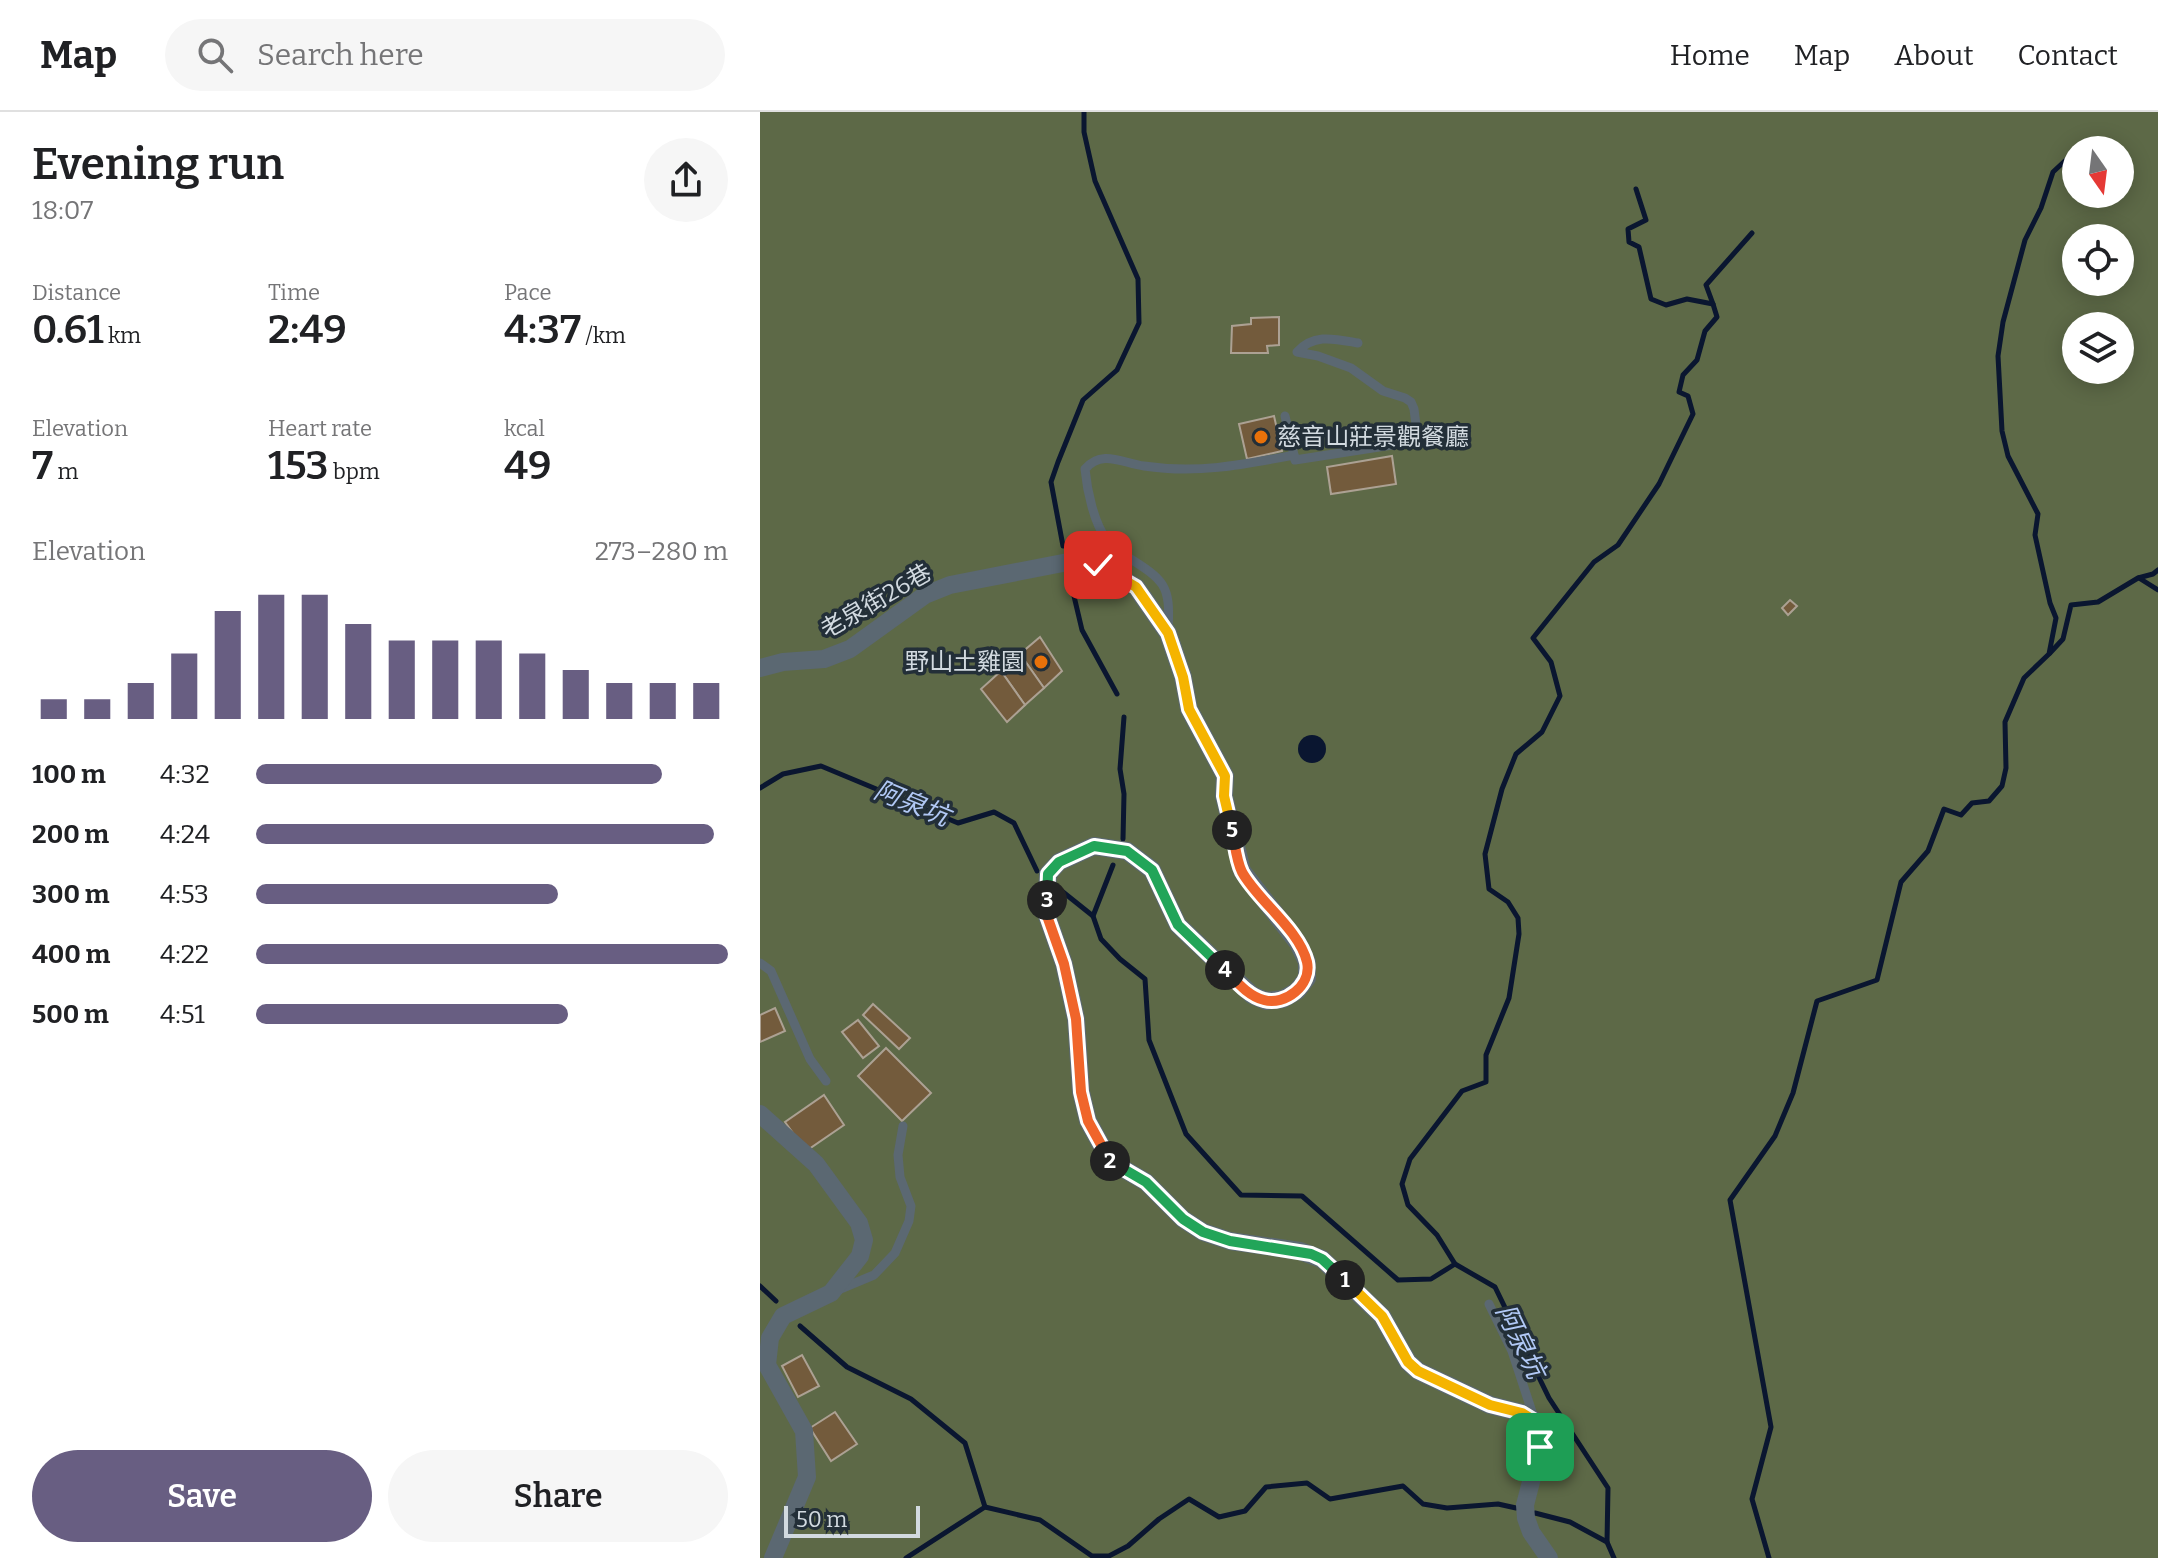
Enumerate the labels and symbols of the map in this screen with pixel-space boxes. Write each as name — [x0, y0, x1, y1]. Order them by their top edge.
north arrow — [2062, 136, 2134, 208]
place label: 慈音山莊景觀餐廳 — [1277, 423, 1469, 451]
marker: 慈音山莊景觀餐廳 — [1252, 428, 1270, 446]
pin — [1064, 531, 1132, 599]
street label: 老泉街26巷 — [816, 558, 936, 644]
place label: 野山土雞園 — [905, 648, 1025, 676]
marker: 野山土雞園 — [1032, 653, 1050, 671]
water label: 阿泉坑 — [870, 774, 957, 834]
pin: 5 — [1212, 810, 1252, 850]
pin: 3 — [1027, 880, 1067, 920]
pin: 4 — [1205, 950, 1245, 990]
pin: 2 — [1090, 1141, 1130, 1181]
pin: 1 — [1325, 1260, 1365, 1300]
water label: 阿泉坑 — [1490, 1299, 1553, 1387]
pin — [1506, 1413, 1574, 1481]
scale bar — [784, 1502, 920, 1538]

